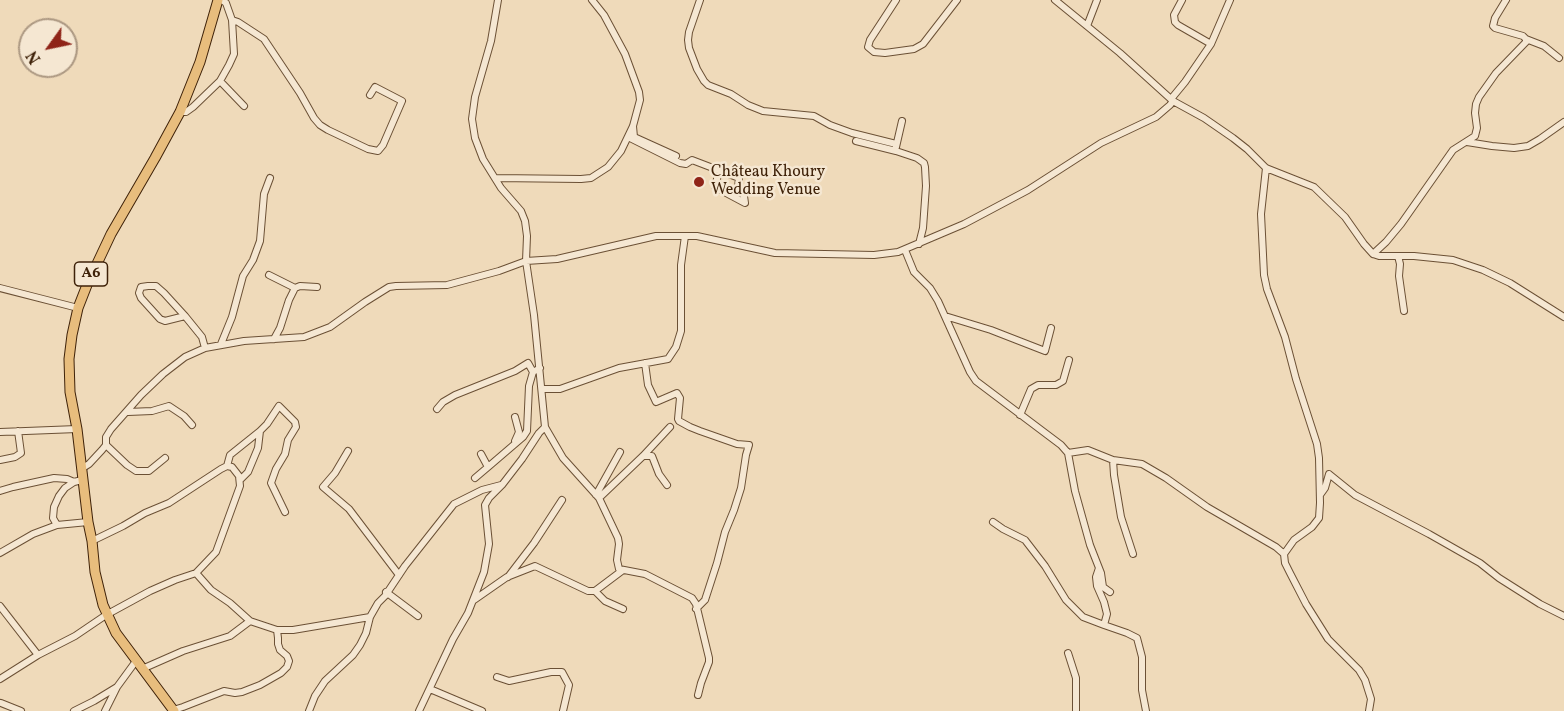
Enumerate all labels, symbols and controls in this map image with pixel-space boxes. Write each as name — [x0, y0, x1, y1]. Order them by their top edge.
north arrow — [18, 18, 78, 78]
text: N — [22, 46, 47, 68]
place label: Château Khoury Wedding Venue — [711, 163, 825, 201]
marker: Château Khoury Wedding Venue — [692, 175, 706, 189]
road number: A6 — [74, 262, 107, 286]

